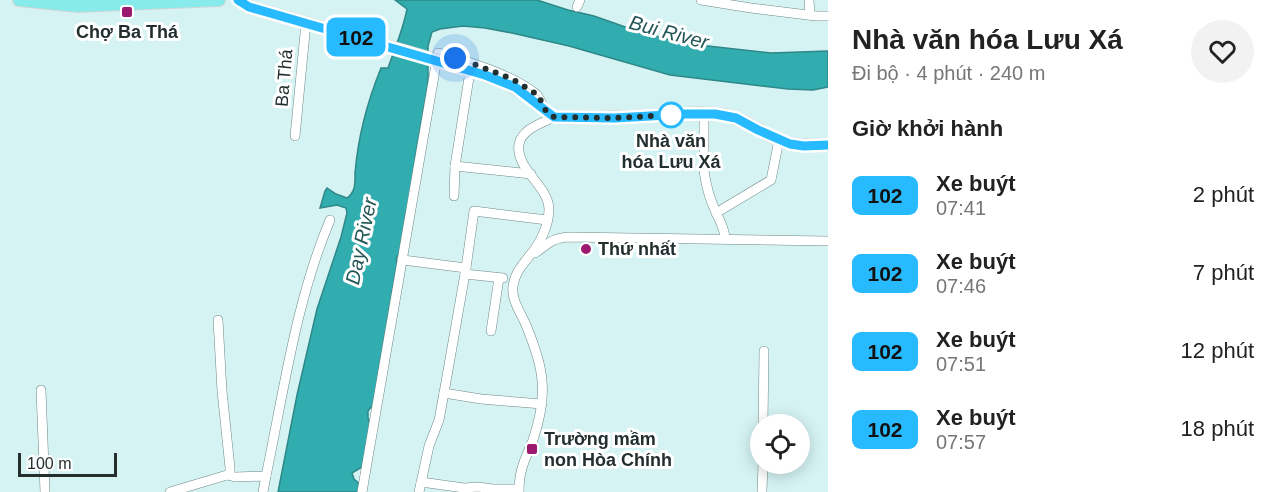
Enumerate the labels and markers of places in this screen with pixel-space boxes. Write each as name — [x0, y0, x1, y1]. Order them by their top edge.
marker: Chợ Ba Thá — [120, 5, 134, 19]
place label: Chợ Ba Thá — [76, 22, 179, 42]
marker: Nhà văn hóa Lưu Xá — [658, 102, 684, 128]
place label: Nhà văn hóa Lưu Xá — [621, 131, 722, 172]
place label: Thứ nhất — [598, 239, 676, 259]
marker: Thứ nhất — [579, 242, 593, 256]
place label: Trường mầm non Hòa Chính — [544, 429, 672, 470]
marker: Trường mầm non Hòa Chính — [525, 442, 539, 456]

